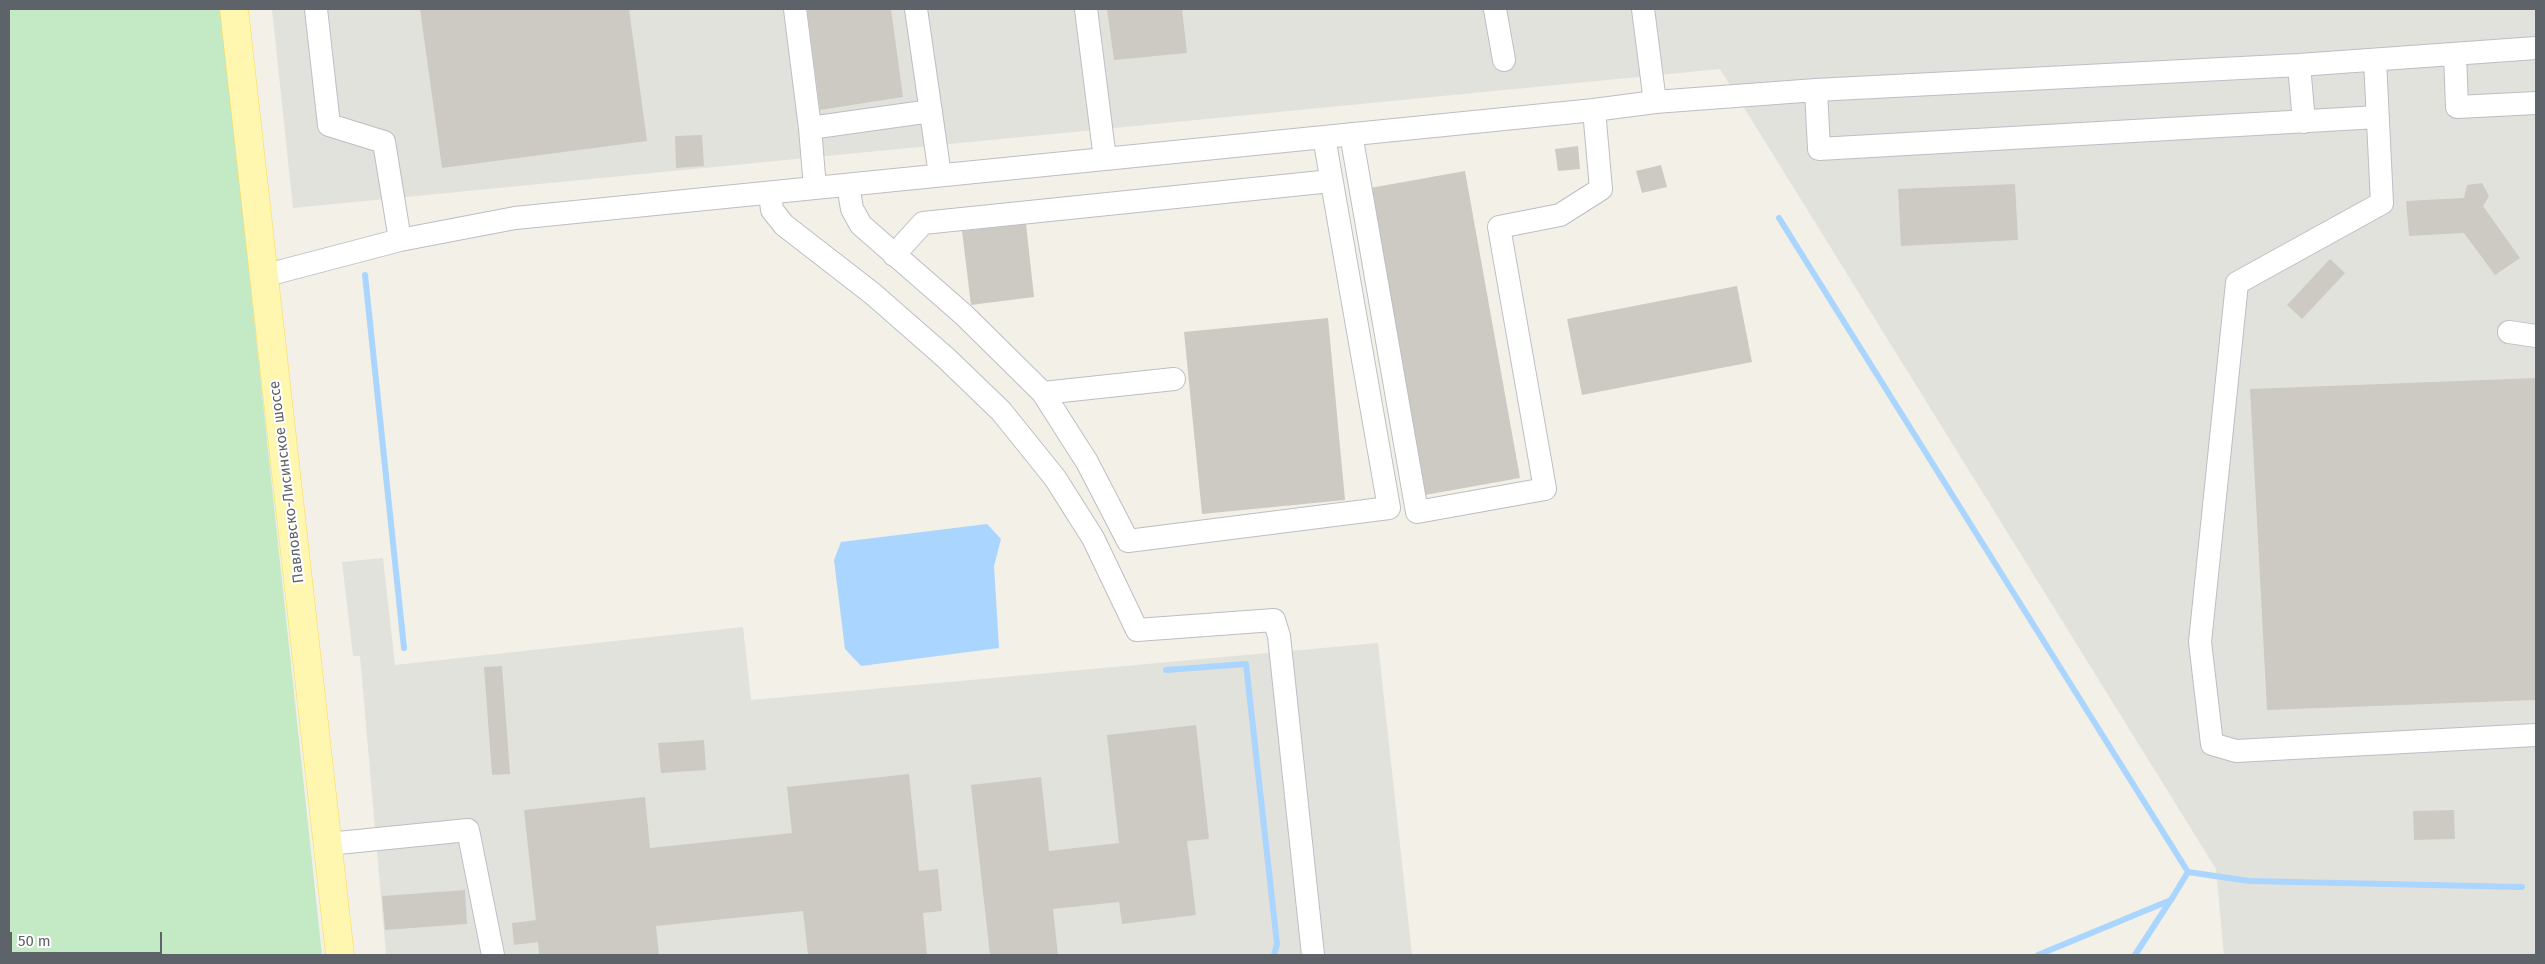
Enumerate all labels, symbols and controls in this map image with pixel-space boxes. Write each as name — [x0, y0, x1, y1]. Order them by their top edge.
street label: Павловско-Лисинское шоссе — [266, 380, 308, 584]
scale bar — [12, 922, 165, 954]
text: 50 m — [18, 932, 51, 950]

